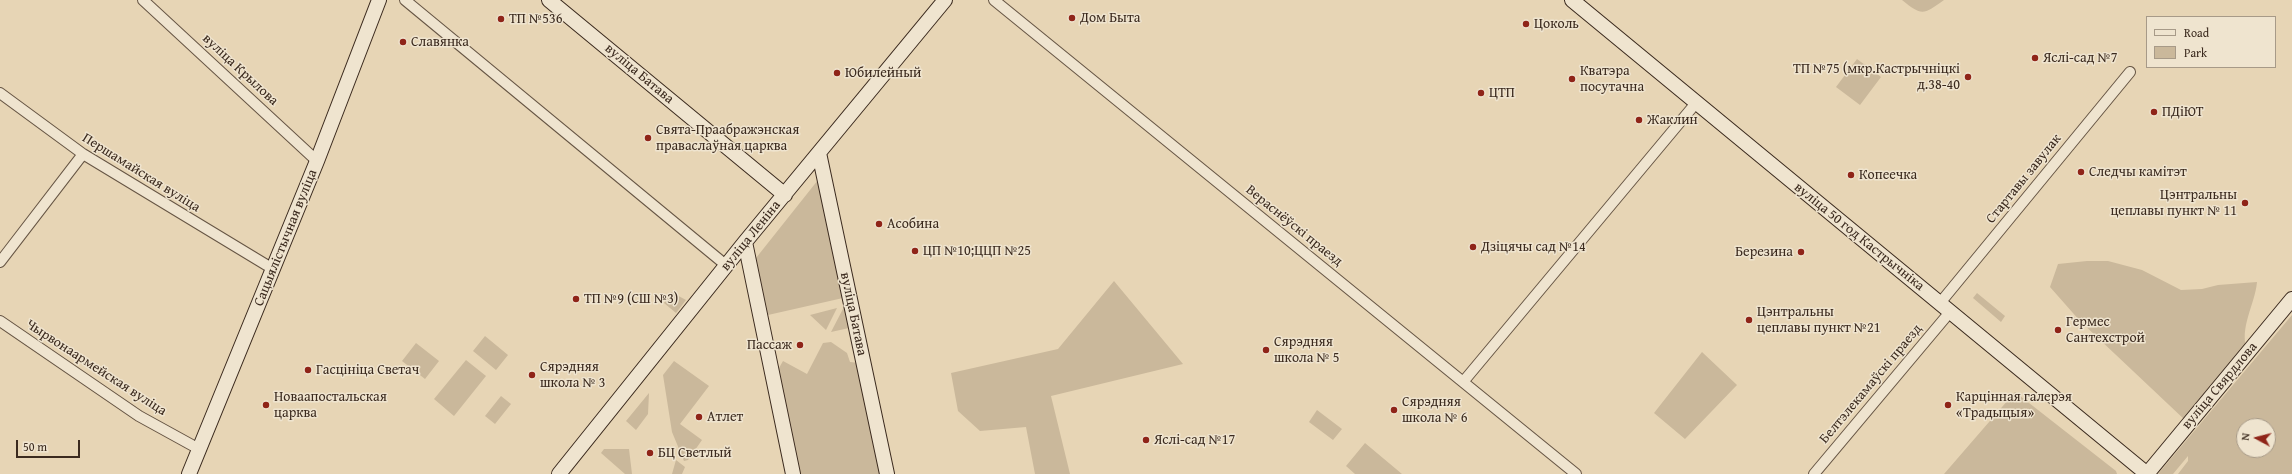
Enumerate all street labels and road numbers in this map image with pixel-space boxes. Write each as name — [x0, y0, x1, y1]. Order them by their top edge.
street label: вуліца Крылова — [199, 31, 281, 109]
street label: вуліца Батава — [601, 40, 677, 108]
street label: Першамайская вуліца — [79, 130, 203, 216]
street label: Стартавы завулак — [1983, 131, 2065, 227]
street label: Сацыялістычная вуліца — [251, 167, 321, 309]
street label: вуліца 50 год Кастрычніка — [1790, 179, 1928, 295]
street label: Вераснёўскі праезд — [1242, 182, 1346, 270]
street label: вуліца Леніна — [718, 197, 784, 275]
street label: вуліца Батава — [836, 271, 870, 357]
street label: Чырвонаармейская вуліца — [22, 316, 170, 420]
street label: Белтэлекамаўскі праезд — [1816, 321, 1926, 447]
street label: вуліца Свярдлова — [2179, 339, 2261, 433]

